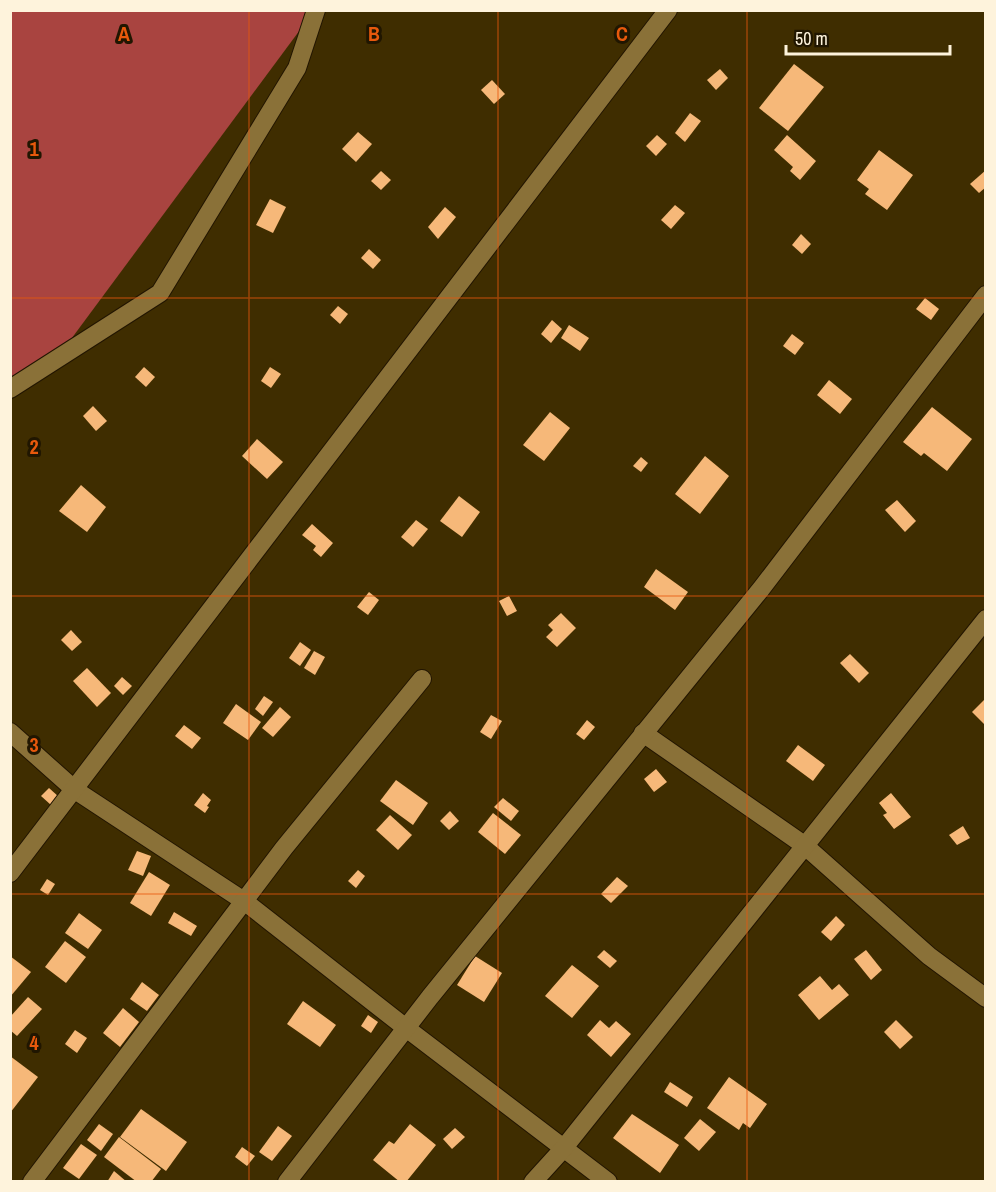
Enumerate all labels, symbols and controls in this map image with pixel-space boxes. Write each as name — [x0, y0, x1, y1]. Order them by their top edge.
scale bar — [786, 18, 950, 56]
text: A — [118, 20, 130, 47]
text: B — [368, 20, 380, 47]
text: C — [616, 20, 628, 47]
text: 50 m — [795, 26, 828, 51]
text: 1 — [29, 135, 39, 162]
text: 2 — [29, 433, 39, 460]
text: 3 — [29, 731, 39, 758]
text: 4 — [29, 1029, 39, 1056]

